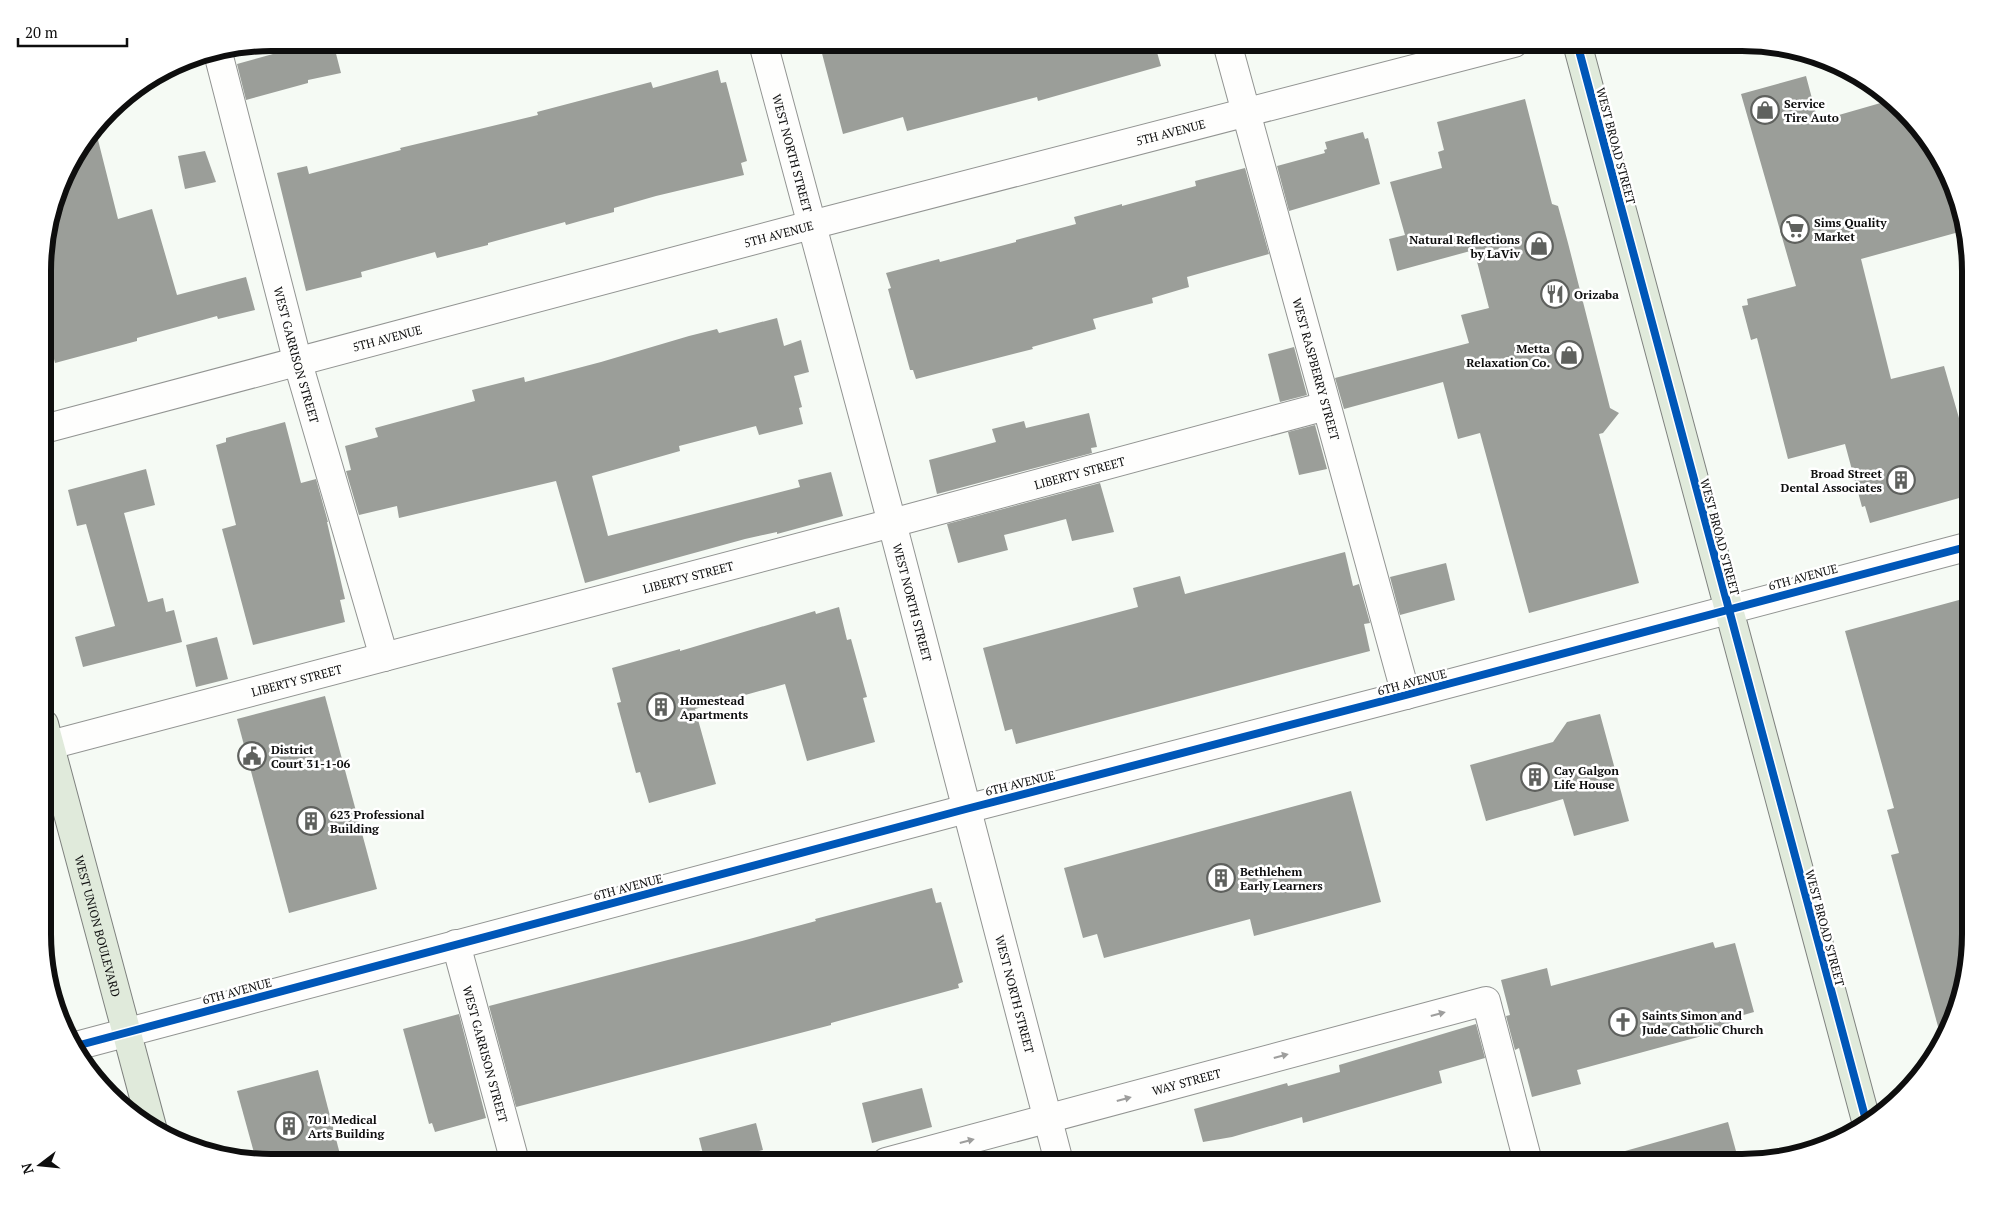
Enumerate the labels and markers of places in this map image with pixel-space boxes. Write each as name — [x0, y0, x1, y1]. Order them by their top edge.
shop icon: Service Tire Auto — [1750, 95, 1780, 125]
place label: Service Tire Auto — [1784, 96, 1839, 125]
supermarket icon: Sims Quality Market — [1780, 214, 1810, 244]
place label: Sims Quality Market — [1814, 215, 1887, 244]
shop icon: Natural Reflections by LaViv — [1524, 231, 1554, 261]
place label: Natural Reflections by LaViv — [1409, 232, 1521, 261]
restaurant icon: Orizaba — [1540, 279, 1570, 309]
place label: Orizaba — [1574, 287, 1619, 302]
shop icon: Metta Relaxation Co. — [1554, 340, 1584, 370]
place label: Metta Relaxation Co. — [1466, 341, 1550, 370]
building icon: Broad Street Dental Associates — [1886, 465, 1916, 495]
place label: Broad Street Dental Associates — [1781, 466, 1883, 495]
building icon: Homestead Apartments — [646, 692, 676, 722]
place label: Homestead Apartments — [680, 693, 749, 722]
public building icon: District Court 31-1-06 — [237, 741, 267, 771]
place label: District Court 31-1-06 — [271, 742, 350, 771]
building icon: Cay Galgon Life House — [1520, 762, 1550, 792]
place label: Cay Galgon Life House — [1554, 763, 1619, 792]
building icon: 623 Professional Building — [296, 806, 326, 836]
place label: 623 Professional Building — [330, 807, 425, 836]
building icon: Bethlehem Early Learners — [1206, 863, 1236, 893]
place label: Bethlehem Early Learners — [1240, 864, 1323, 893]
church icon: Saints Simon and Jude Catholic Church — [1608, 1007, 1638, 1037]
place label: Saints Simon and Jude Catholic Church — [1642, 1008, 1764, 1037]
building icon: 701 Medical Arts Building — [274, 1111, 304, 1141]
place label: 701 Medical Arts Building — [308, 1112, 384, 1141]

